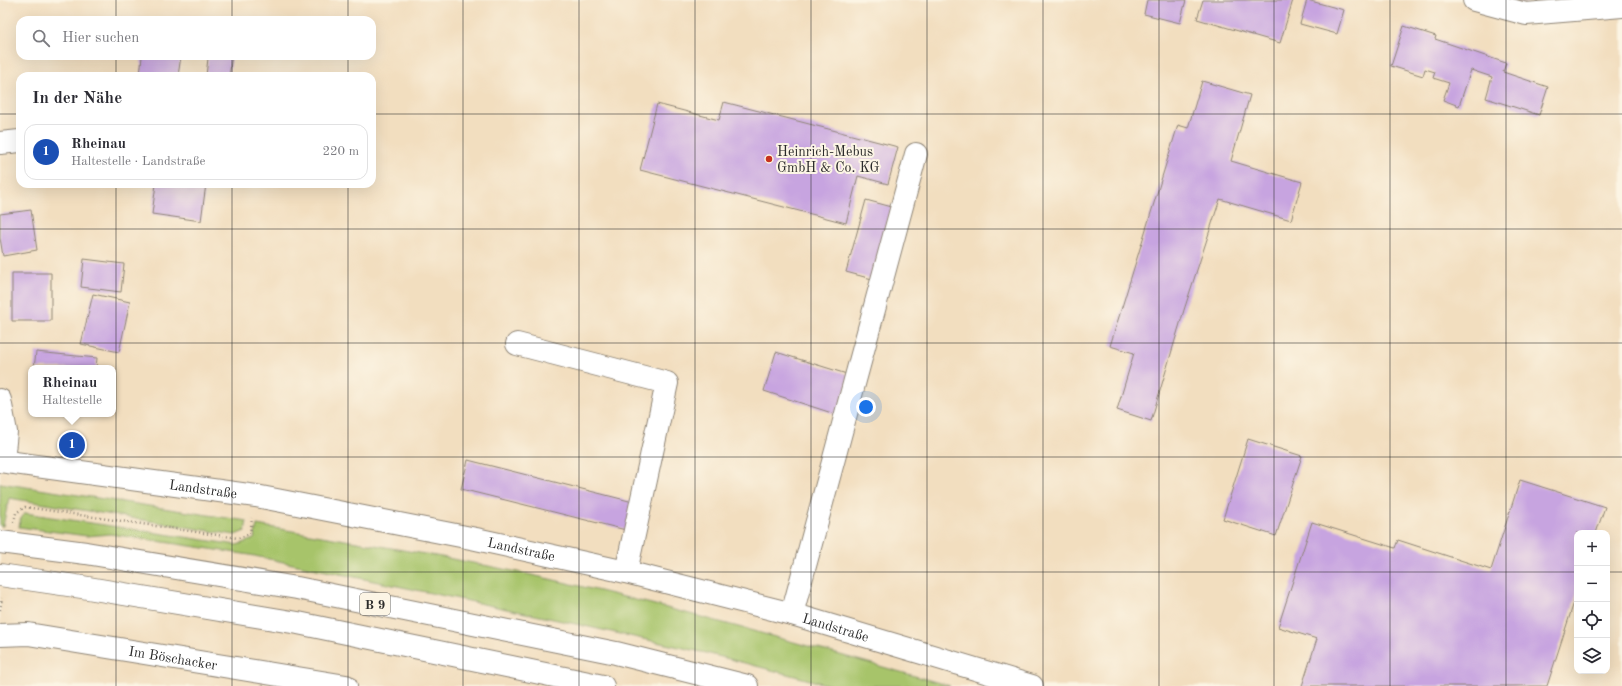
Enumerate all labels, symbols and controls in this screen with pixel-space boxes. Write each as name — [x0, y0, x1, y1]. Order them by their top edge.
search box — [16, 16, 376, 60]
icon: search — [30, 27, 52, 49]
text: Hier suchen — [62, 31, 139, 46]
text: In der Nähe — [32, 90, 122, 107]
text: Rheinau — [71, 137, 126, 152]
text: 1 — [42, 145, 50, 158]
text: 220 m — [322, 145, 359, 158]
place label: Heinrich-Mebus GmbH & Co. KG — [777, 145, 880, 175]
marker: Heinrich-Mebus GmbH & Co. KG — [764, 154, 774, 164]
text: Haltestelle · Landstraße — [71, 155, 206, 168]
popup — [28, 365, 116, 417]
text: Rheinau — [42, 376, 97, 391]
text: Haltestelle — [42, 394, 102, 407]
your location — [856, 397, 876, 417]
pin: 1 — [59, 430, 85, 460]
street label: Landstraße — [168, 478, 238, 501]
map controls — [1574, 530, 1610, 674]
button: + — [1574, 530, 1610, 566]
street label: Landstraße — [486, 536, 556, 564]
button: − — [1574, 566, 1610, 602]
road number: B 9 — [360, 593, 390, 615]
button: locate — [1574, 602, 1610, 638]
street label: Landstraße — [801, 612, 870, 645]
button: layers — [1574, 638, 1610, 674]
street label: Im Böschacker — [128, 645, 218, 673]

